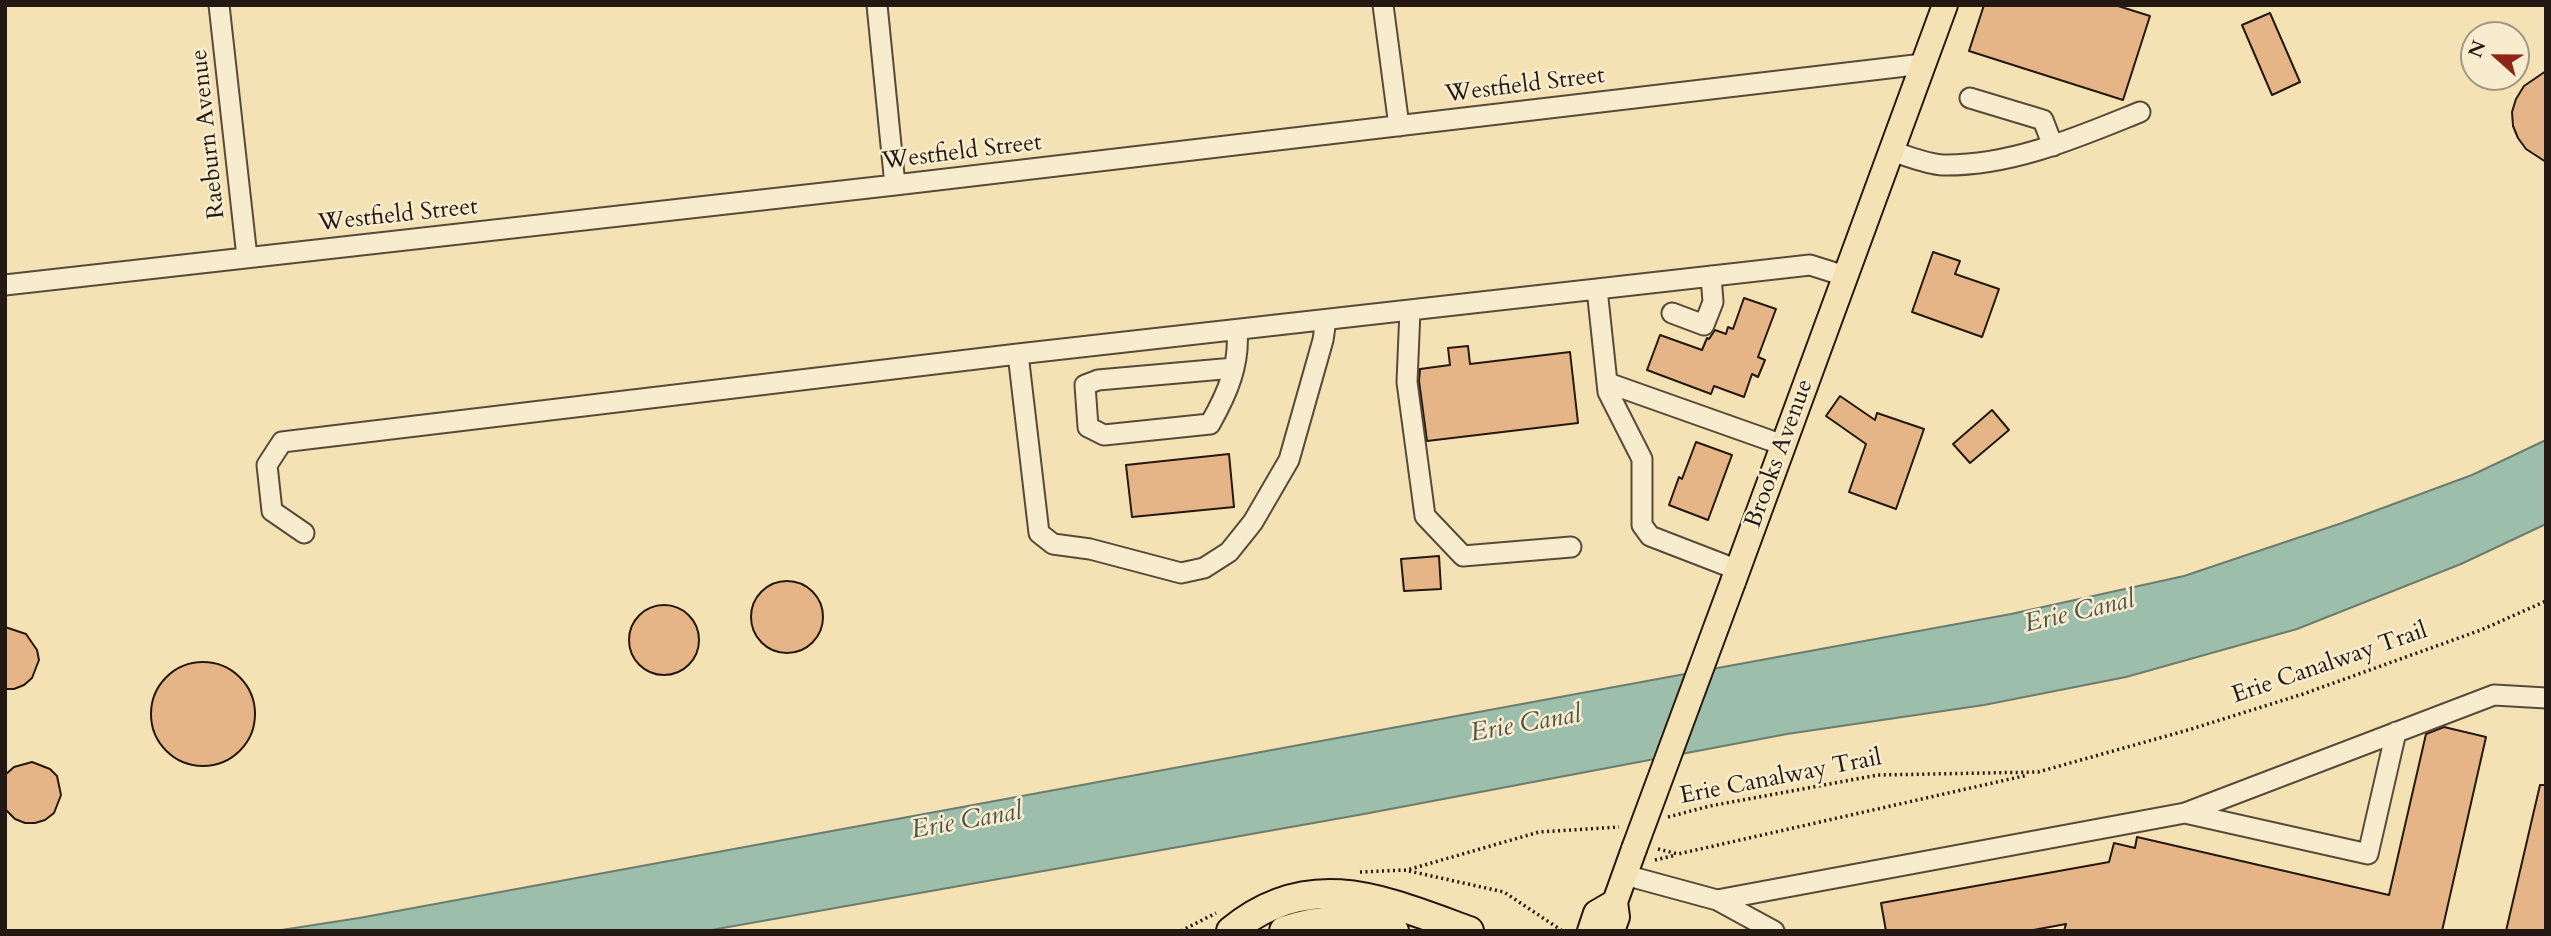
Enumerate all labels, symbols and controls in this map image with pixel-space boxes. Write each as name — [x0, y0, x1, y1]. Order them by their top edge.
north arrow — [2460, 21, 2530, 91]
text: N — [2462, 37, 2492, 62]
street label: Raeburn Avenue — [186, 48, 232, 220]
street label: Westfield Street — [1444, 62, 1606, 110]
street label: Westfield Street — [881, 129, 1043, 177]
street label: Westfield Street — [317, 193, 479, 239]
street label: Brooks Avenue — [1740, 376, 1820, 532]
water label: Erie Canal — [2022, 585, 2138, 641]
street label: Erie Canalway Trail — [2228, 617, 2432, 711]
water label: Erie Canal — [1468, 700, 1584, 750]
street label: Erie Canalway Trail — [1678, 744, 1884, 812]
water label: Erie Canal — [909, 797, 1025, 847]

